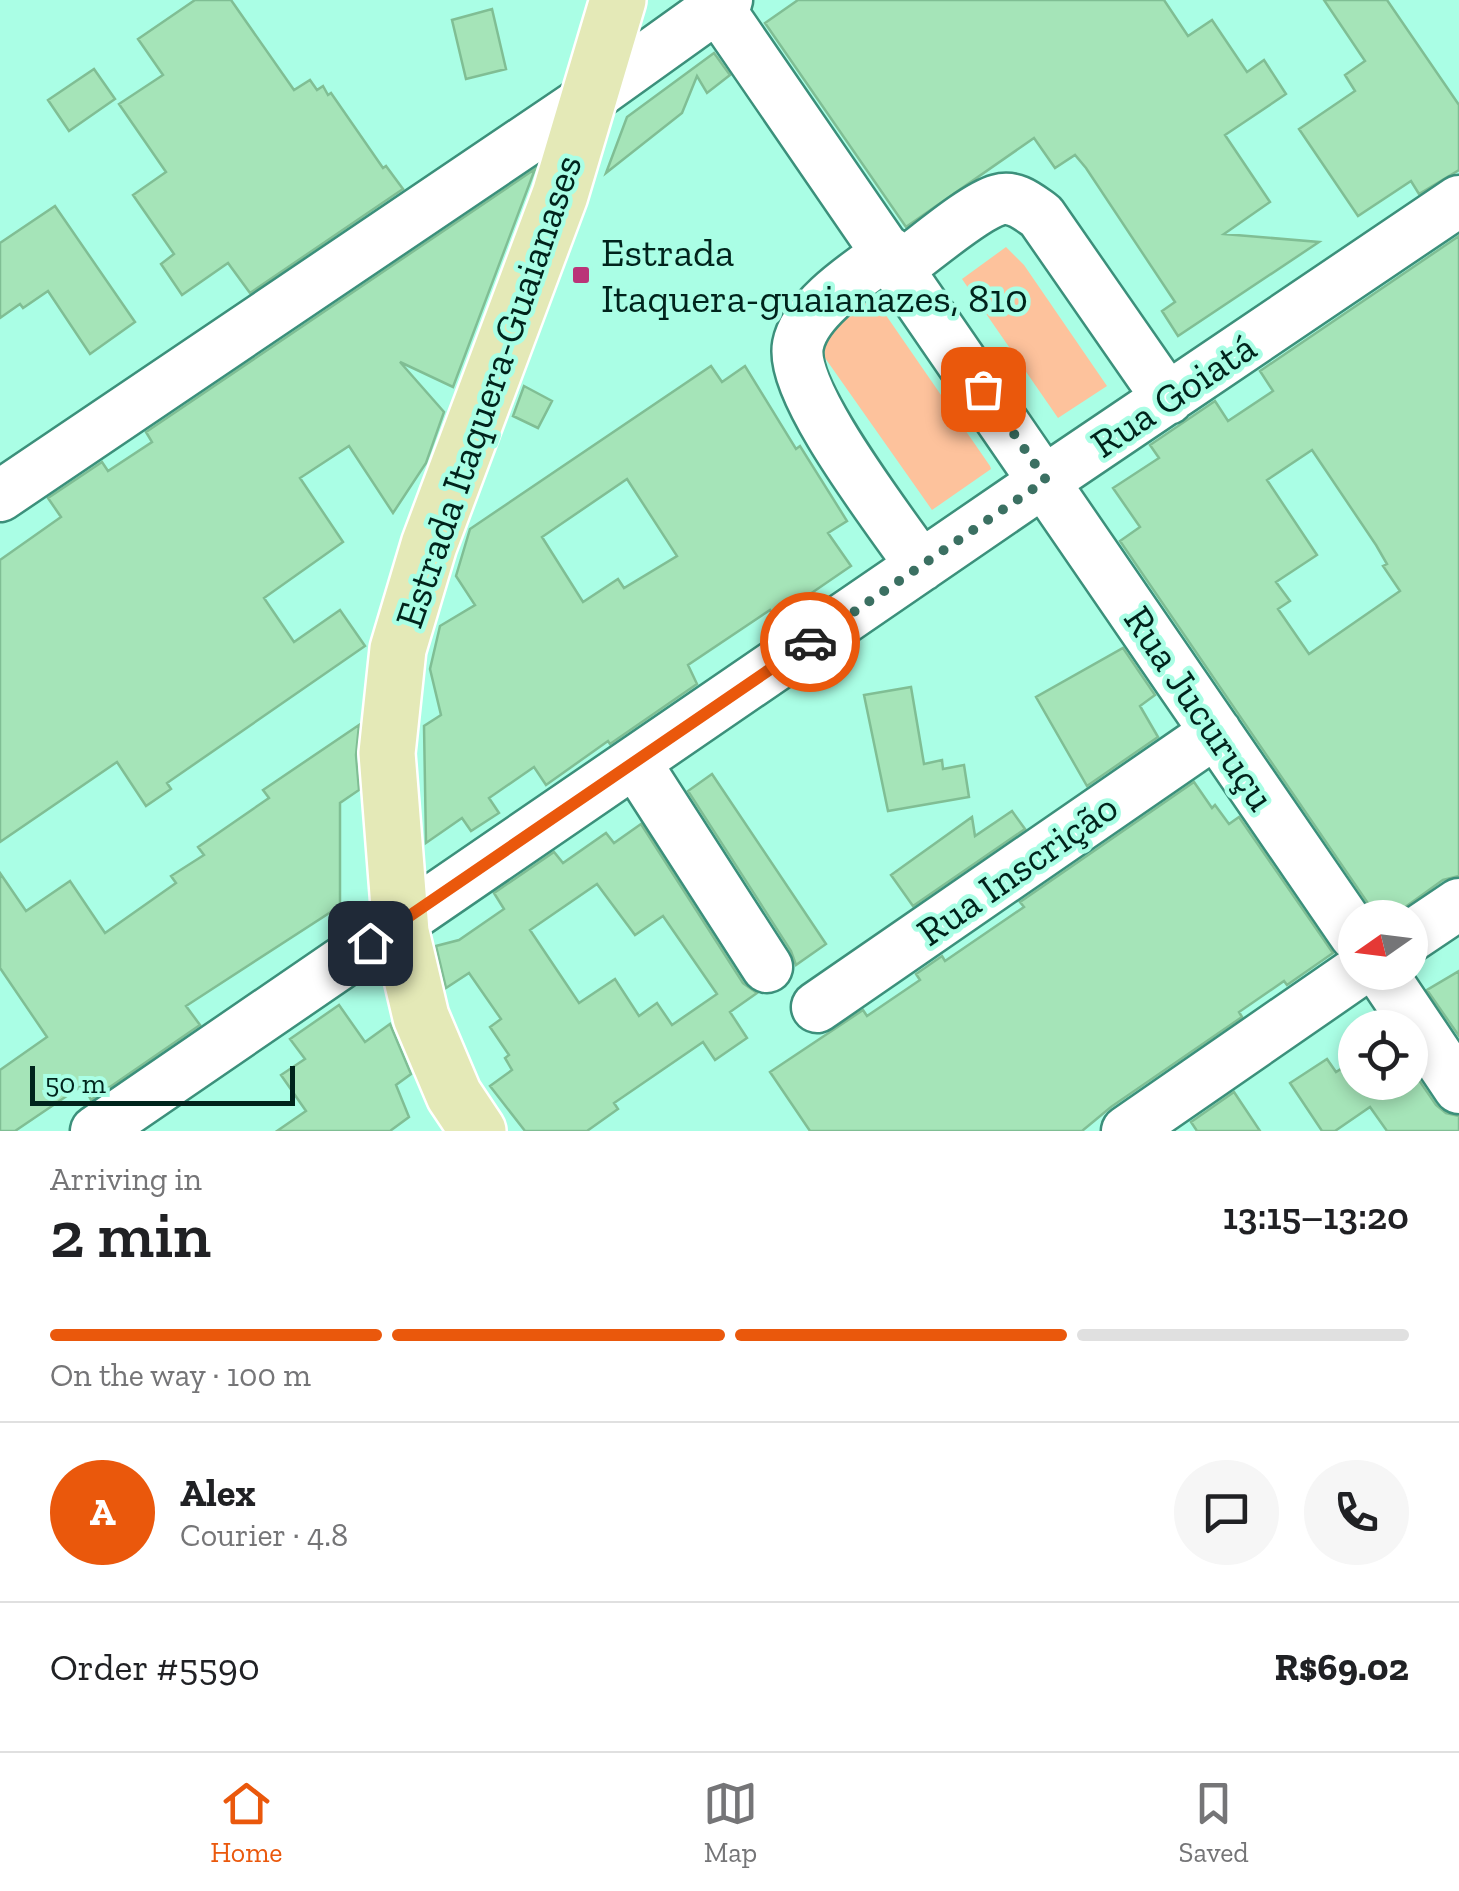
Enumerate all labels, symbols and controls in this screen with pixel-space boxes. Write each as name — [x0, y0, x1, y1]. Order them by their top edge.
street label: Estrada Itaquera-Guaianases — [384, 148, 592, 634]
place label: Estrada Itaquera-guaianazes, 810 — [601, 228, 1028, 322]
marker: Estrada Itaquera-guaianazes, 810 — [570, 264, 592, 286]
street label: Rua Goiatá — [1081, 322, 1265, 468]
pin — [941, 347, 1026, 432]
icon: bag — [956, 362, 1011, 417]
courier — [760, 592, 860, 692]
street label: Rua Jucuruçu — [1114, 597, 1286, 819]
icon: car — [783, 615, 838, 670]
street label: Rua Inscrição — [908, 782, 1126, 956]
north arrow — [1338, 900, 1428, 990]
map controls — [1338, 900, 1428, 1100]
pin — [328, 901, 413, 986]
icon: home — [343, 916, 398, 971]
button: locate — [1338, 1010, 1428, 1100]
scale bar — [30, 1061, 295, 1106]
text: 50 m — [45, 1067, 106, 1100]
text: Arriving in — [50, 1160, 202, 1198]
text: 13:15–13:20 — [1223, 1193, 1409, 1239]
text: 2 min — [50, 1196, 211, 1274]
text: On the way · 100 m — [50, 1356, 311, 1394]
button: chat — [1174, 1460, 1279, 1565]
button: phone — [1304, 1460, 1409, 1565]
text: Alex — [180, 1470, 256, 1516]
text: A — [89, 1489, 116, 1535]
text: Courier · 4.8 — [180, 1516, 348, 1554]
text: Order #5590 — [50, 1644, 260, 1690]
text: R$69.02 — [1274, 1644, 1409, 1690]
tab: Home — [210, 1776, 282, 1869]
tab: Map — [703, 1776, 758, 1869]
tab: Saved — [1179, 1776, 1249, 1869]

